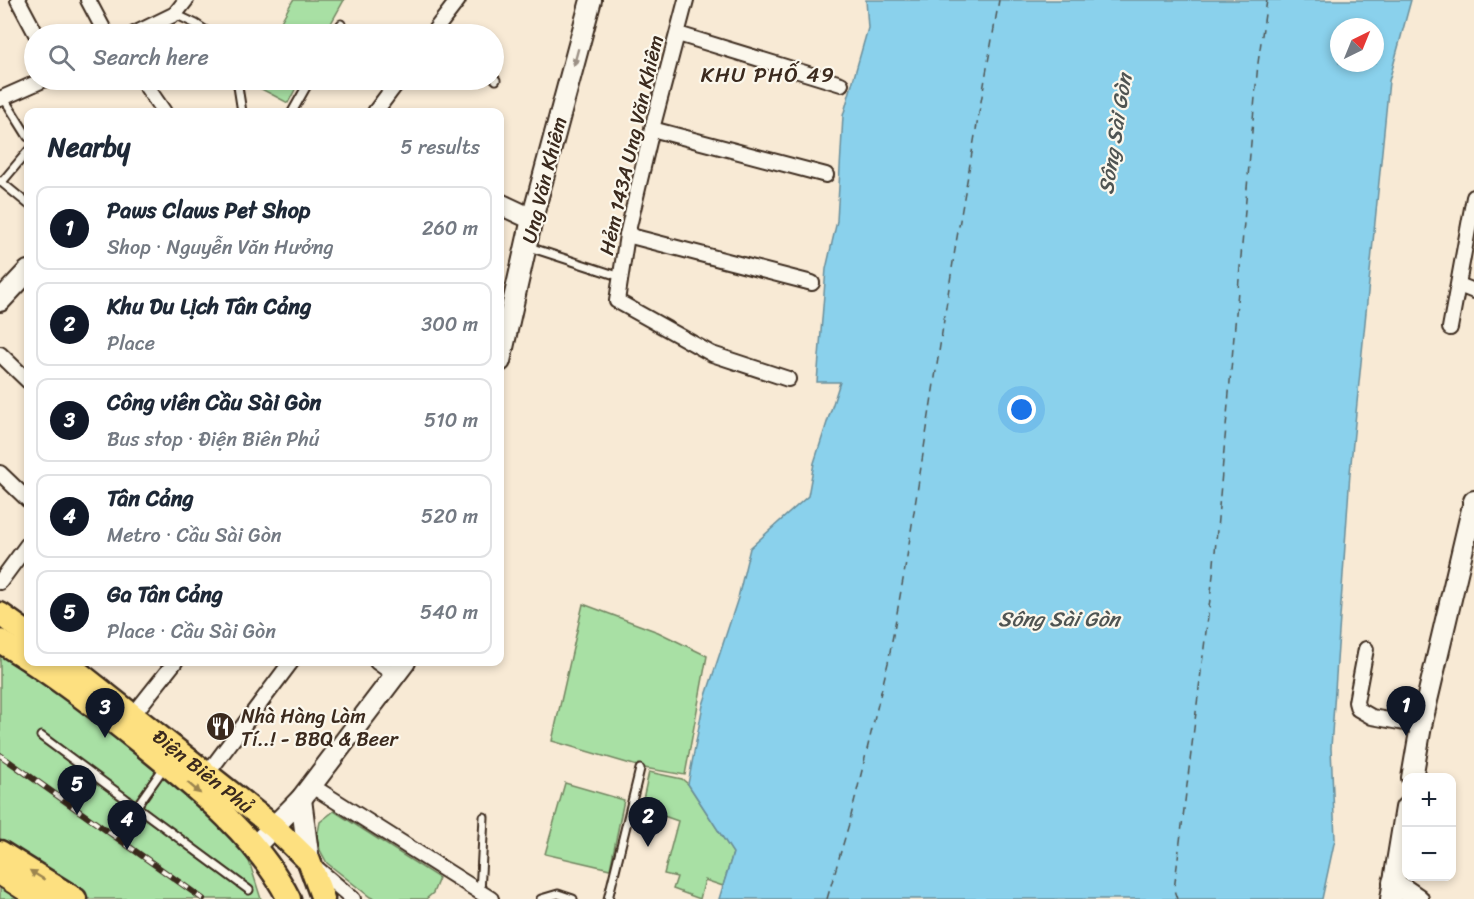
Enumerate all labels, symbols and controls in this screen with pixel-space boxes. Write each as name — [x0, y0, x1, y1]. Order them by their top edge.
north arrow — [1330, 18, 1384, 72]
search box — [24, 24, 504, 90]
street label: Hẻm 143A Ung Văn Khiêm — [589, 32, 674, 259]
text: Search here — [93, 38, 209, 77]
icon: search — [45, 41, 78, 74]
one-way arrow — [570, 47, 580, 66]
district label: KHU PHỐ 49 — [701, 56, 835, 94]
water label: Sông Sài Gòn — [1087, 68, 1144, 197]
street label: Ung Văn Khiêm — [512, 113, 577, 247]
text: Nearby — [48, 124, 130, 170]
text: 5 results — [401, 130, 480, 165]
text: Paws Claws Pet Shop — [107, 191, 310, 230]
text: 1 — [65, 211, 74, 246]
text: 260 m — [422, 211, 478, 246]
text: Shop · Nguyễn Văn Hưởng — [107, 230, 334, 265]
text: Khu Du Lịch Tân Cảng — [107, 287, 311, 326]
text: 2 — [64, 307, 75, 342]
text: 300 m — [421, 307, 478, 342]
text: Place — [107, 326, 155, 361]
text: Công viên Cầu Sài Gòn — [107, 383, 321, 422]
your location — [1007, 395, 1036, 424]
text: 3 — [64, 403, 75, 438]
text: 510 m — [424, 403, 478, 438]
text: Bus stop · Điện Biên Phủ — [107, 422, 320, 457]
text: Tân Cảng — [107, 479, 194, 518]
text: 4 — [63, 499, 76, 534]
text: 520 m — [421, 499, 478, 534]
text: Metro · Cầu Sài Gòn — [107, 518, 282, 553]
text: Ga Tân Cảng — [107, 575, 223, 614]
text: 5 — [63, 595, 76, 630]
text: 540 m — [420, 595, 478, 630]
water label: Sông Sài Gòn — [998, 600, 1122, 638]
text: Place · Cầu Sài Gòn — [107, 614, 276, 649]
pin: 1 — [1386, 686, 1426, 736]
pin: 3 — [86, 688, 124, 738]
place label: Nhà Hàng Làm Tí..! - BBQ & Beer — [241, 699, 399, 757]
restaurant icon: Nhà Hàng Làm Tí..! - BBQ & Beer — [204, 711, 236, 743]
street label: Điện Biên Phủ — [144, 720, 261, 823]
pin: 5 — [58, 766, 97, 815]
map controls — [1402, 773, 1456, 881]
button: + — [1402, 773, 1456, 827]
one-way arrow — [186, 781, 201, 794]
pin: 2 — [628, 798, 668, 847]
pin: 4 — [108, 800, 146, 850]
button: − — [1402, 827, 1456, 881]
one-way arrow — [29, 870, 46, 881]

